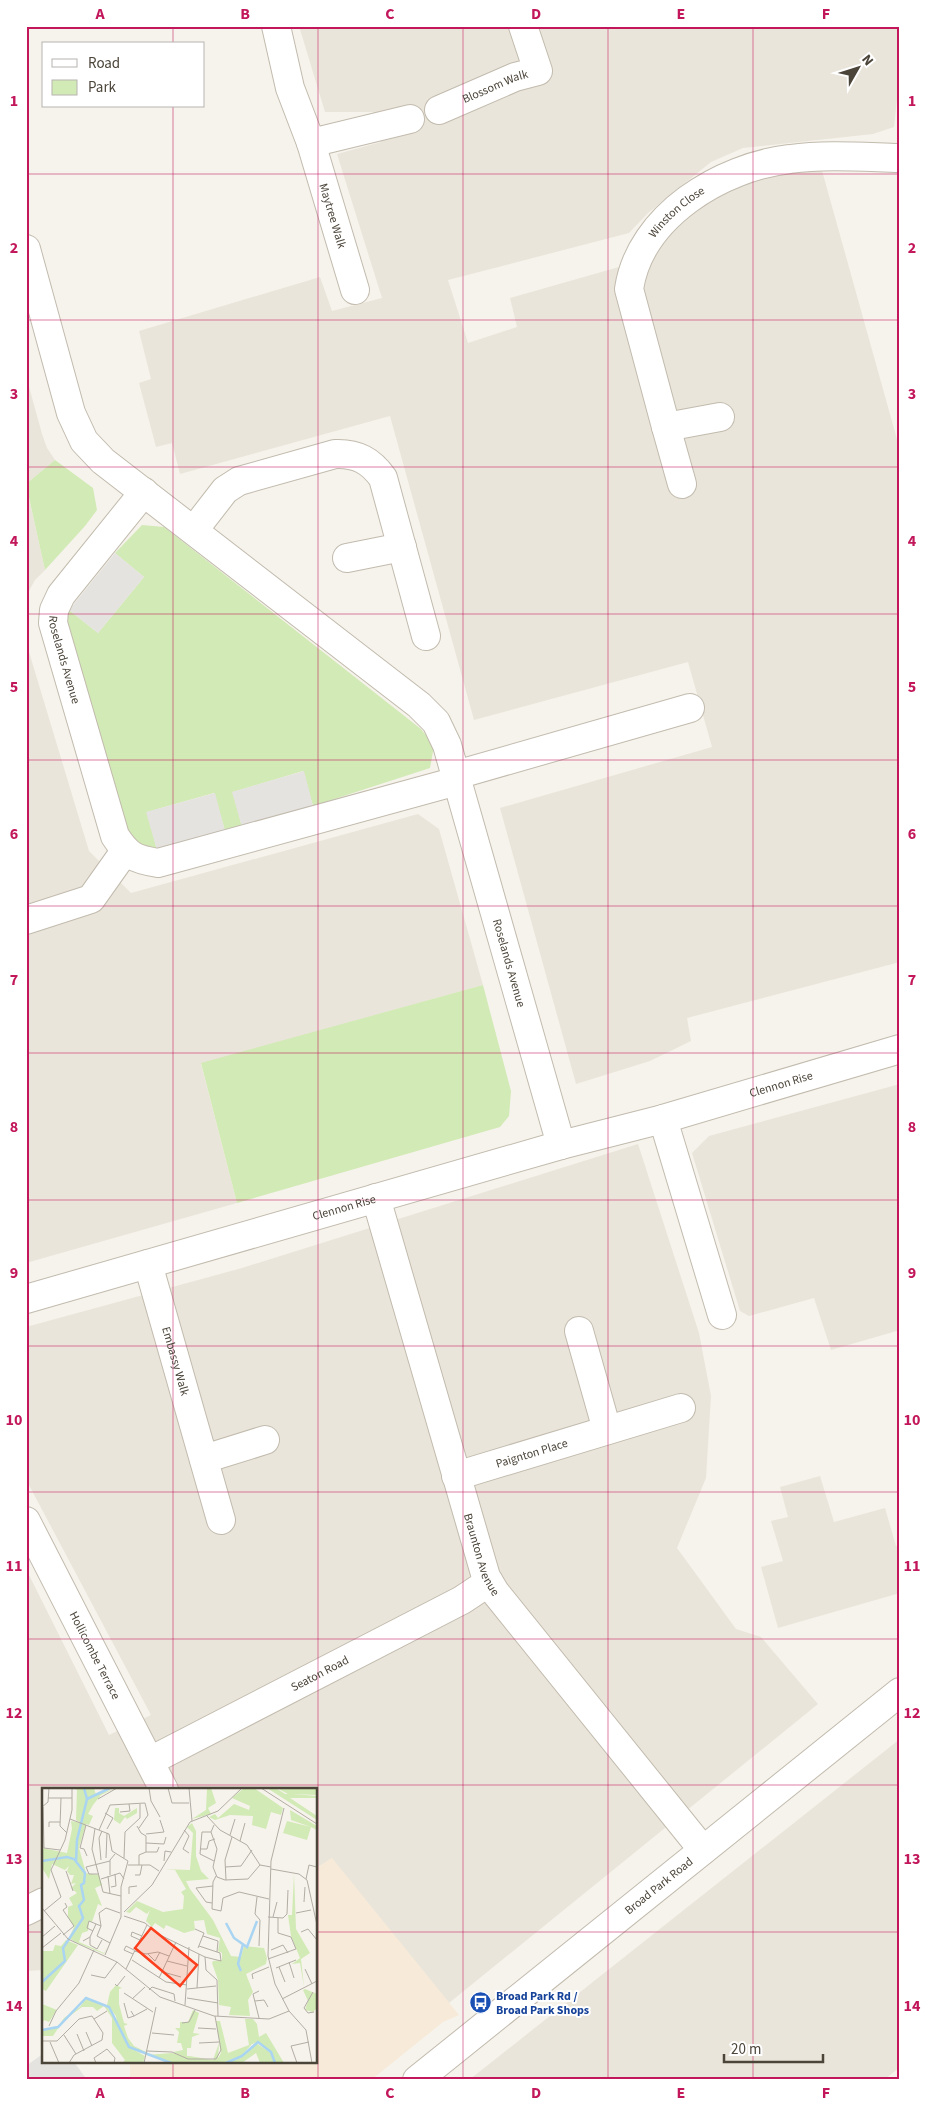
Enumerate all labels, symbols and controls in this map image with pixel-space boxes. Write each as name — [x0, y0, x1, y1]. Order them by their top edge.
text: A — [94, 3, 105, 25]
text: B — [240, 3, 250, 25]
text: C — [385, 3, 395, 25]
text: D — [531, 3, 541, 25]
text: E — [677, 3, 685, 25]
text: F — [822, 3, 830, 25]
legend — [42, 42, 205, 108]
north arrow — [834, 42, 884, 92]
text: N — [857, 51, 878, 70]
text: Road — [88, 53, 120, 74]
street label: Blossom Walk — [460, 66, 530, 108]
text: Park — [88, 77, 117, 98]
text: 1 — [10, 90, 18, 112]
text: 1 — [908, 90, 916, 112]
street label: Maytree Walk — [315, 181, 350, 251]
street label: Winston Close — [645, 182, 708, 242]
text: 2 — [10, 237, 18, 259]
text: 2 — [908, 237, 916, 259]
text: 3 — [10, 383, 18, 405]
text: 3 — [908, 383, 916, 405]
text: 4 — [10, 530, 19, 552]
text: 4 — [908, 530, 917, 552]
street label: Roselands Avenue — [44, 615, 84, 706]
text: 5 — [10, 676, 18, 698]
text: 5 — [908, 676, 916, 698]
text: 6 — [10, 823, 18, 845]
text: 6 — [908, 823, 916, 845]
street label: Roselands Avenue — [488, 917, 529, 1009]
text: 7 — [10, 969, 18, 991]
text: 7 — [908, 969, 916, 991]
street label: Clennon Rise — [747, 1067, 815, 1102]
text: 8 — [10, 1116, 18, 1138]
text: 8 — [908, 1116, 916, 1138]
street label: Clennon Rise — [310, 1191, 378, 1225]
text: 9 — [10, 1262, 18, 1284]
text: 9 — [908, 1262, 916, 1284]
street label: Embassy Walk — [157, 1325, 193, 1398]
text: 10 — [6, 1409, 22, 1431]
text: 10 — [904, 1409, 920, 1431]
street label: Paignton Place — [494, 1435, 570, 1473]
street label: Braunton Avenue — [459, 1511, 503, 1600]
text: 11 — [6, 1555, 22, 1577]
text: 11 — [904, 1555, 920, 1577]
street label: Hollicombe Terrace — [65, 1609, 124, 1703]
street label: Seaton Road — [288, 1652, 352, 1696]
text: 12 — [6, 1702, 22, 1724]
text: 12 — [904, 1702, 920, 1724]
inset map — [42, 1788, 318, 2064]
text: 13 — [6, 1848, 22, 1870]
text: 13 — [904, 1848, 920, 1870]
street label: Broad Park Road — [621, 1854, 697, 1919]
place label: Broad Park Rd / Broad Park Shops — [496, 1988, 589, 2019]
bus stop icon: Broad Park Rd / Broad Park Shops — [468, 1991, 492, 2015]
text: 14 — [6, 1995, 23, 2017]
text: 14 — [904, 1995, 921, 2017]
scale bar — [724, 2031, 822, 2063]
text: 20 m — [731, 2039, 761, 2060]
text: A — [94, 2082, 105, 2104]
text: B — [240, 2082, 250, 2104]
text: C — [385, 2082, 395, 2104]
text: D — [531, 2082, 541, 2104]
text: E — [677, 2082, 685, 2104]
text: F — [822, 2082, 830, 2104]

